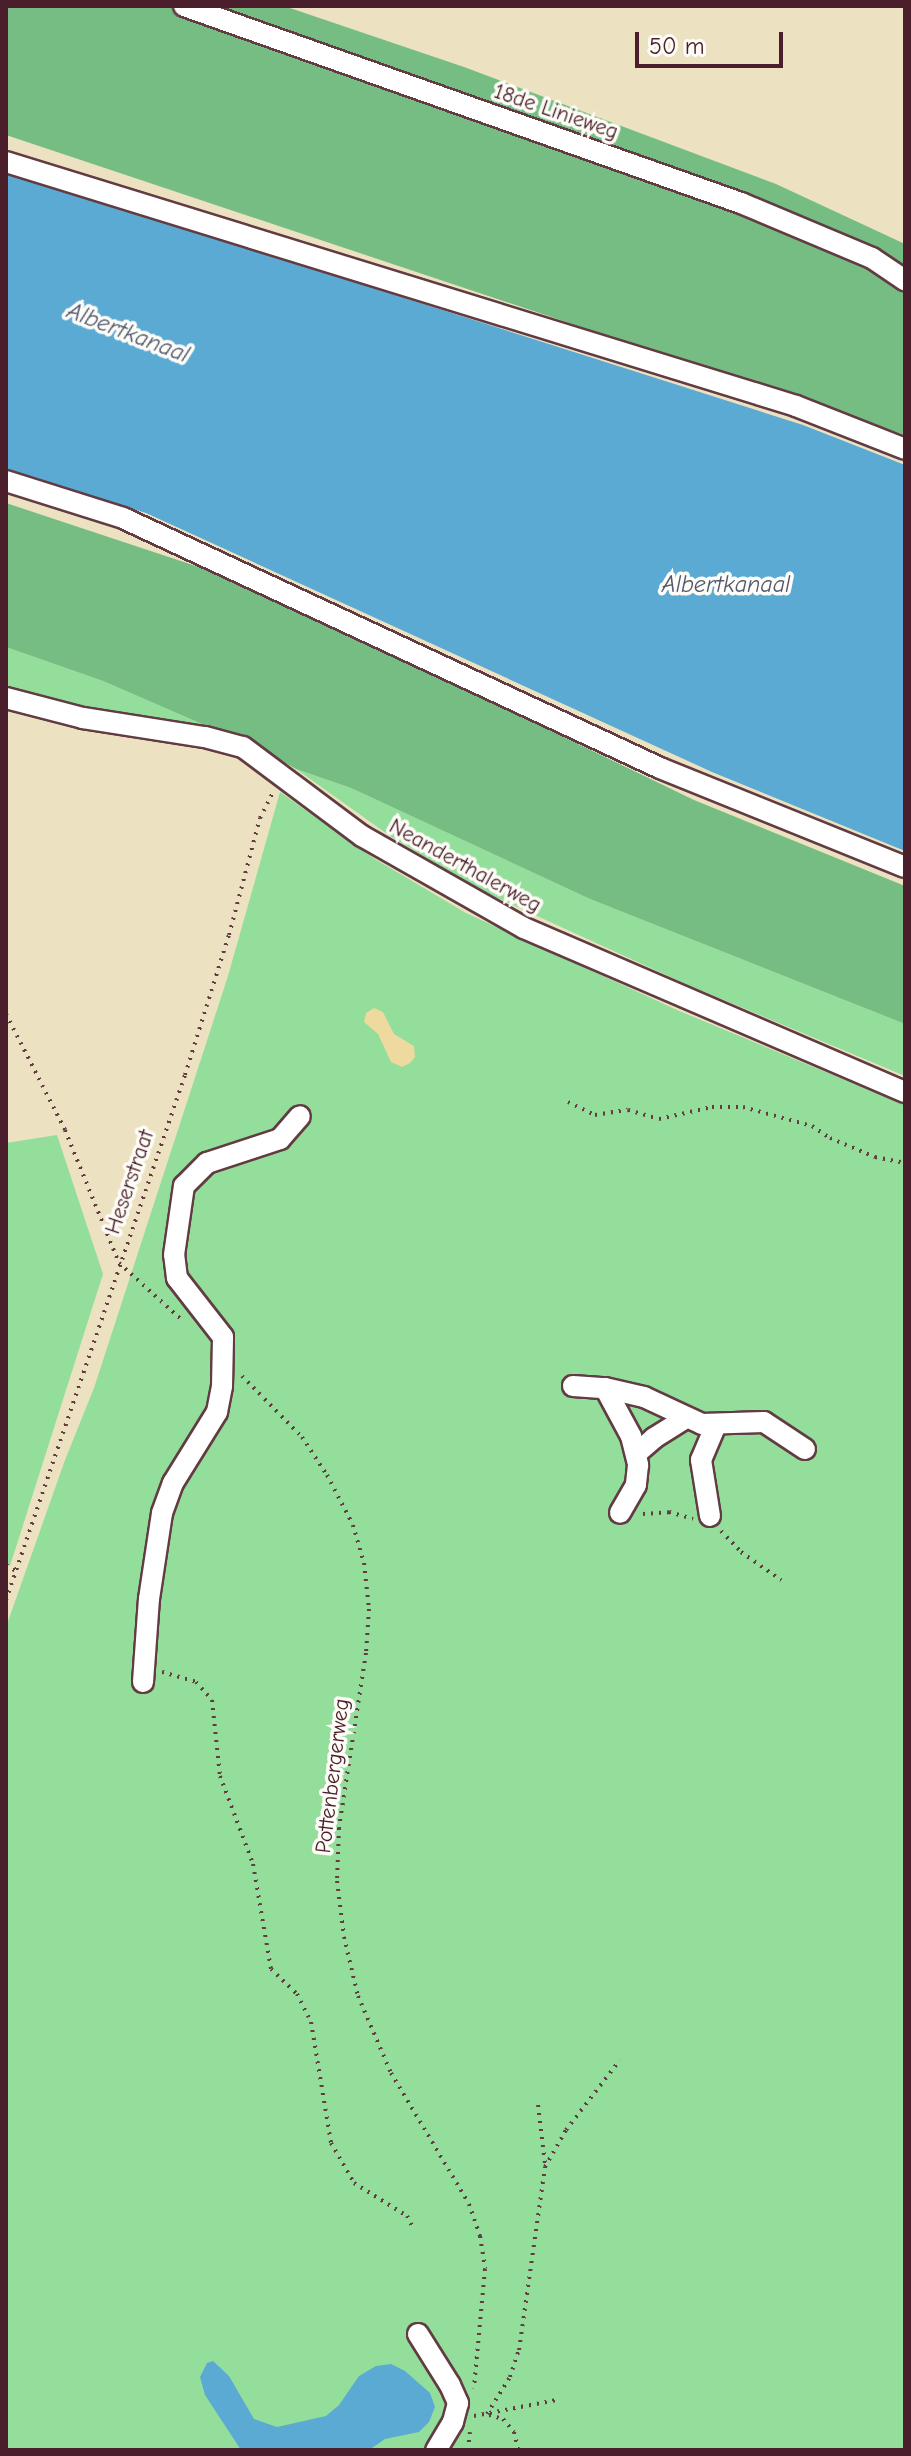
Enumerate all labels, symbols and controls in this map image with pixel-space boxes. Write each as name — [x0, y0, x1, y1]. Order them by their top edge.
scale bar — [639, 16, 787, 66]
text: 50 m — [649, 32, 705, 60]
street label: 18de Linieweg — [490, 78, 622, 146]
water label: Albertkanaal — [63, 297, 193, 369]
water label: Albertkanaal — [662, 571, 790, 599]
street label: Neanderthalerweg — [384, 813, 546, 919]
street label: Heserstraat — [100, 1126, 160, 1238]
street label: Pottenbergerweg — [310, 1697, 356, 1855]

